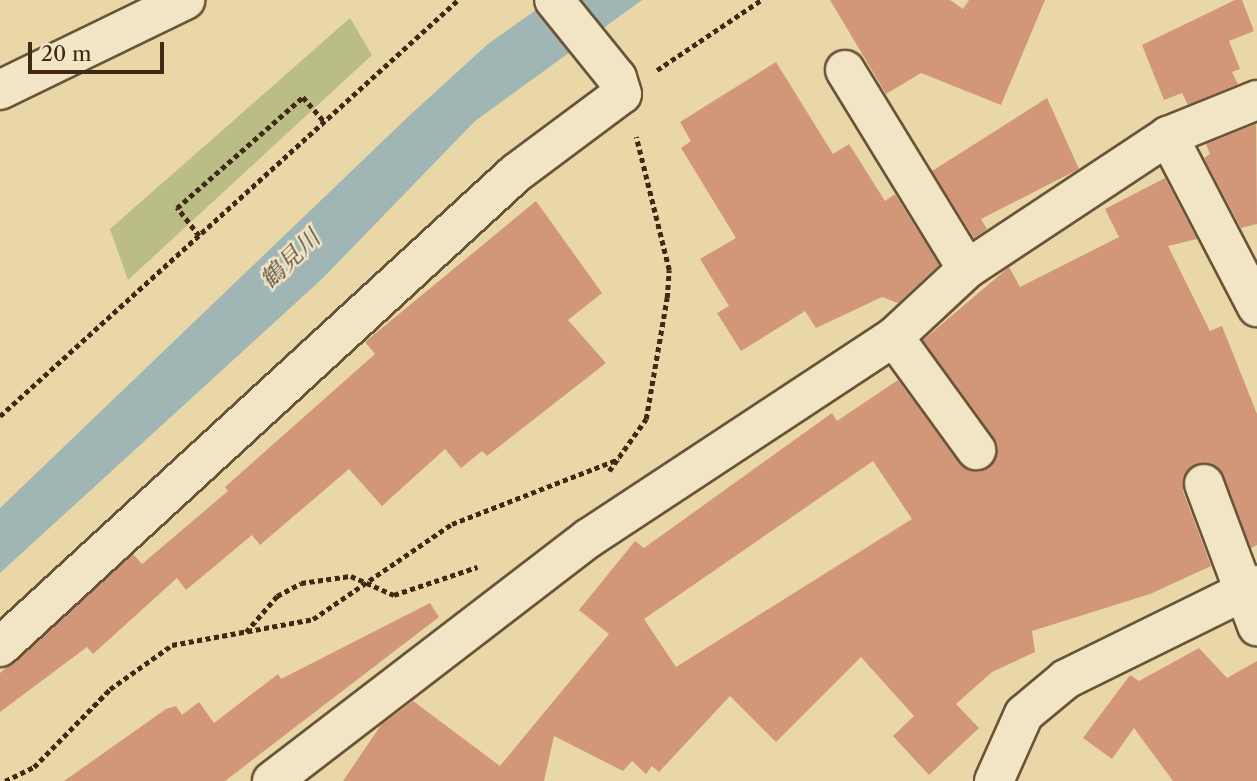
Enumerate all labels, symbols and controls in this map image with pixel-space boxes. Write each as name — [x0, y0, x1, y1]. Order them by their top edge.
scale bar — [32, 28, 168, 72]
text: 20 m — [41, 41, 92, 66]
water label: 鶴見川 — [254, 224, 326, 294]

